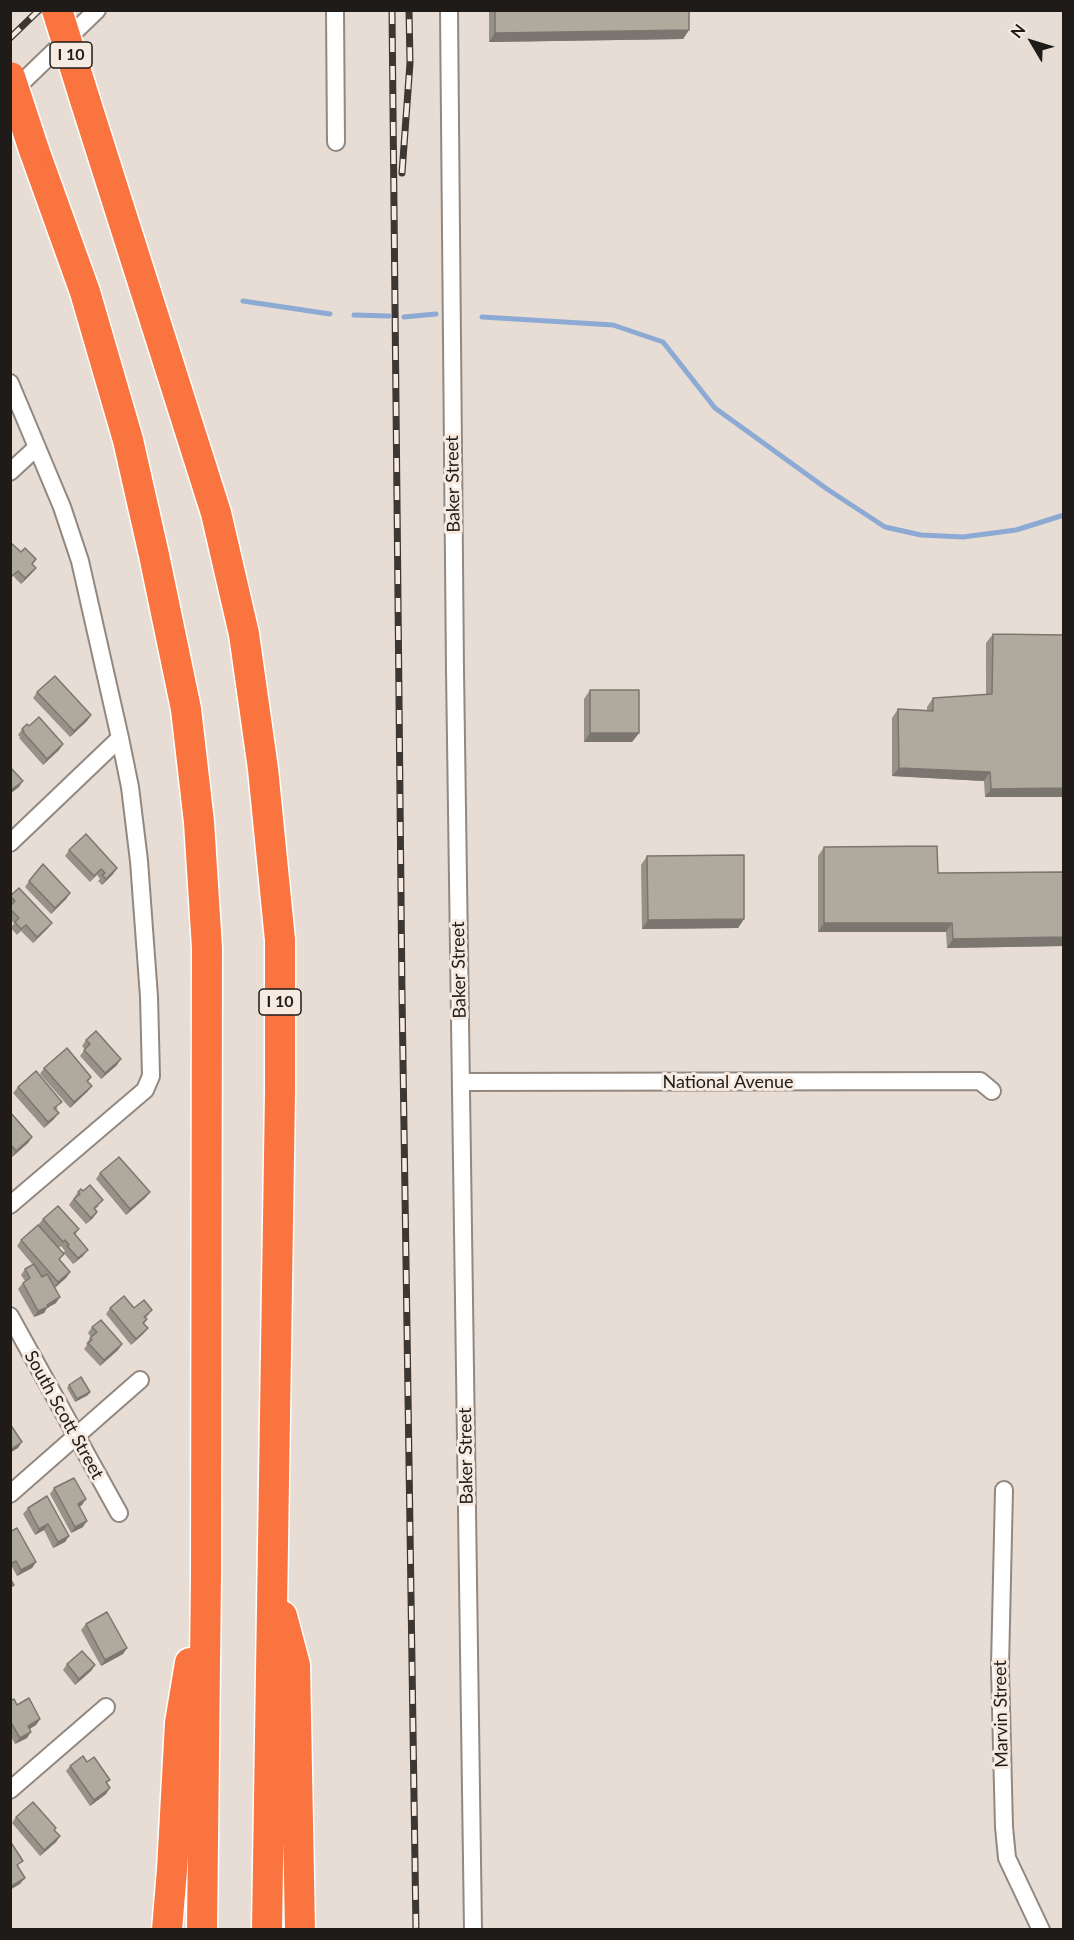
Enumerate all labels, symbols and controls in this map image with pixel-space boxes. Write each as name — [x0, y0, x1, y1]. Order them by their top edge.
north arrow — [1002, 12, 1062, 72]
text: N — [1006, 20, 1029, 41]
road number: I 10 — [50, 42, 92, 68]
street label: Baker Street — [441, 435, 465, 533]
street label: Baker Street — [447, 921, 471, 1019]
road number: I 10 — [259, 989, 301, 1015]
street label: National Avenue — [662, 1071, 794, 1093]
street label: South Scott Street — [20, 1347, 108, 1483]
street label: Baker Street — [454, 1407, 478, 1505]
street label: Marvin Street — [989, 1660, 1013, 1768]

